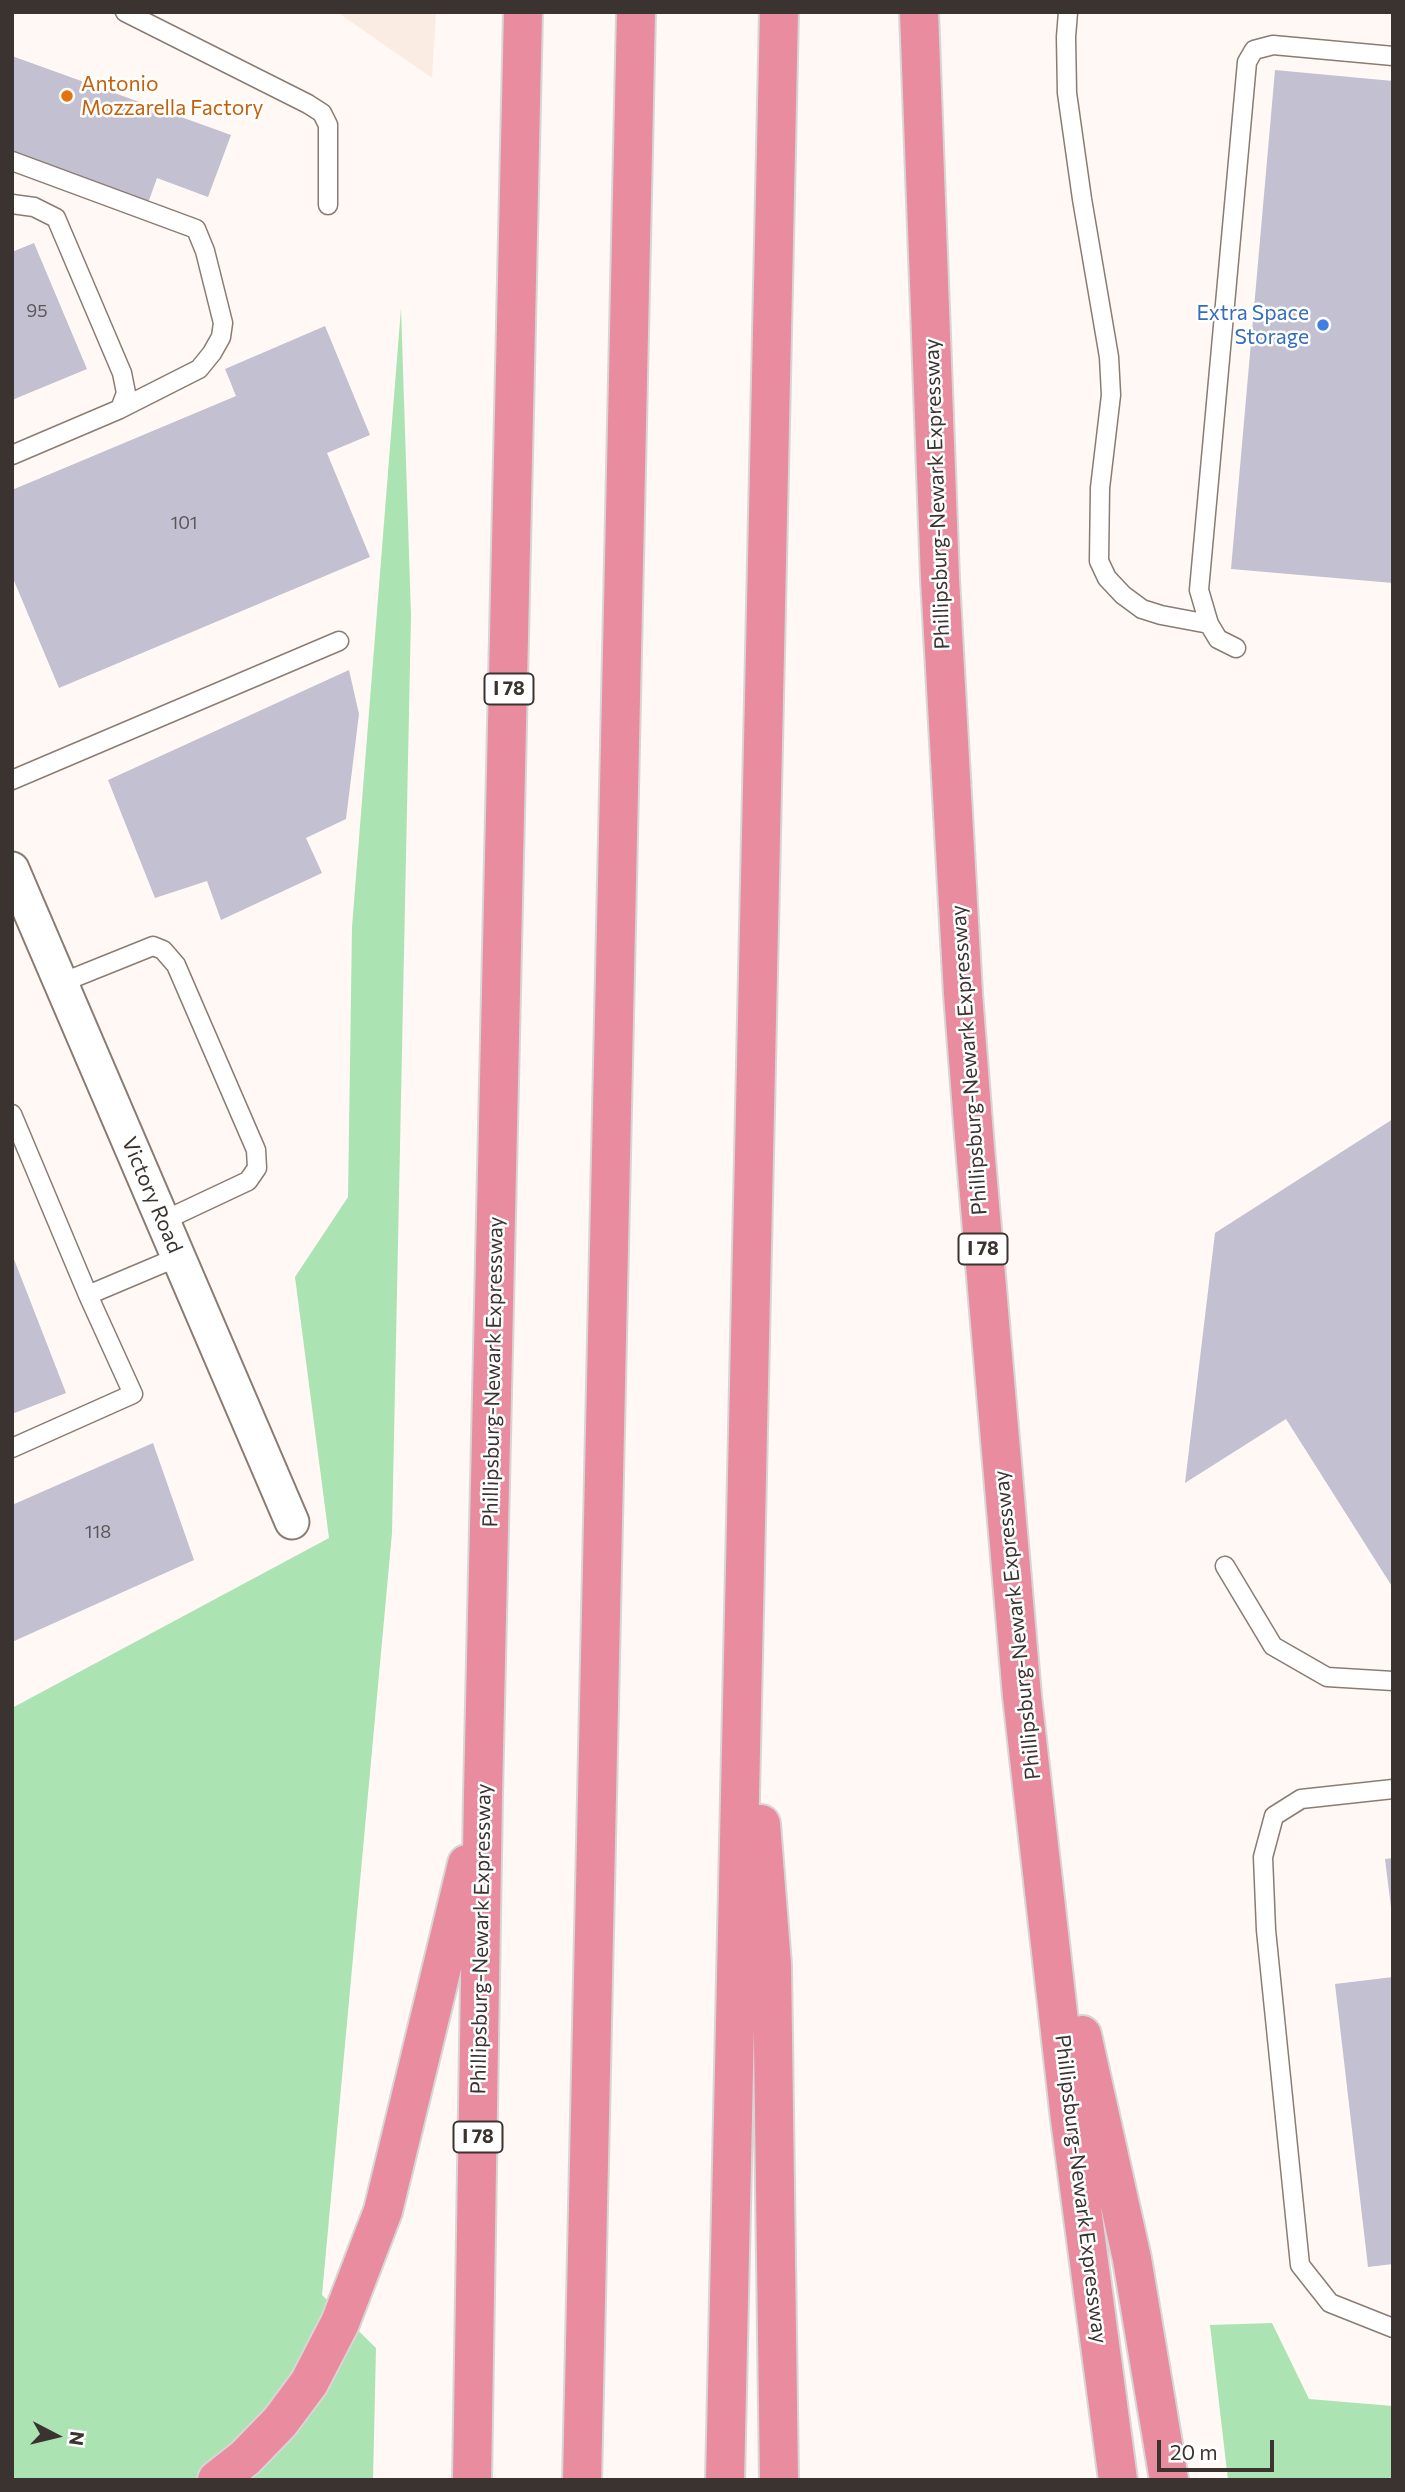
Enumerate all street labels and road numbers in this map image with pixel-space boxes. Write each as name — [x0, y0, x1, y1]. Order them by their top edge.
street label: Phillipsburg-Newark Expressway — [919, 338, 955, 650]
road number: I 78 — [484, 674, 534, 704]
street label: Phillipsburg-Newark Expressway — [946, 904, 992, 1216]
street label: Victory Road — [116, 1133, 188, 1257]
street label: Phillipsburg-Newark Expressway — [478, 1216, 508, 1528]
road number: I 78 — [958, 1233, 1007, 1264]
street label: Phillipsburg-Newark Expressway — [988, 1469, 1046, 1781]
street label: Phillipsburg-Newark Expressway — [466, 1783, 496, 2095]
street label: Phillipsburg-Newark Expressway — [1050, 2033, 1112, 2345]
road number: I 78 — [454, 2122, 503, 2152]

